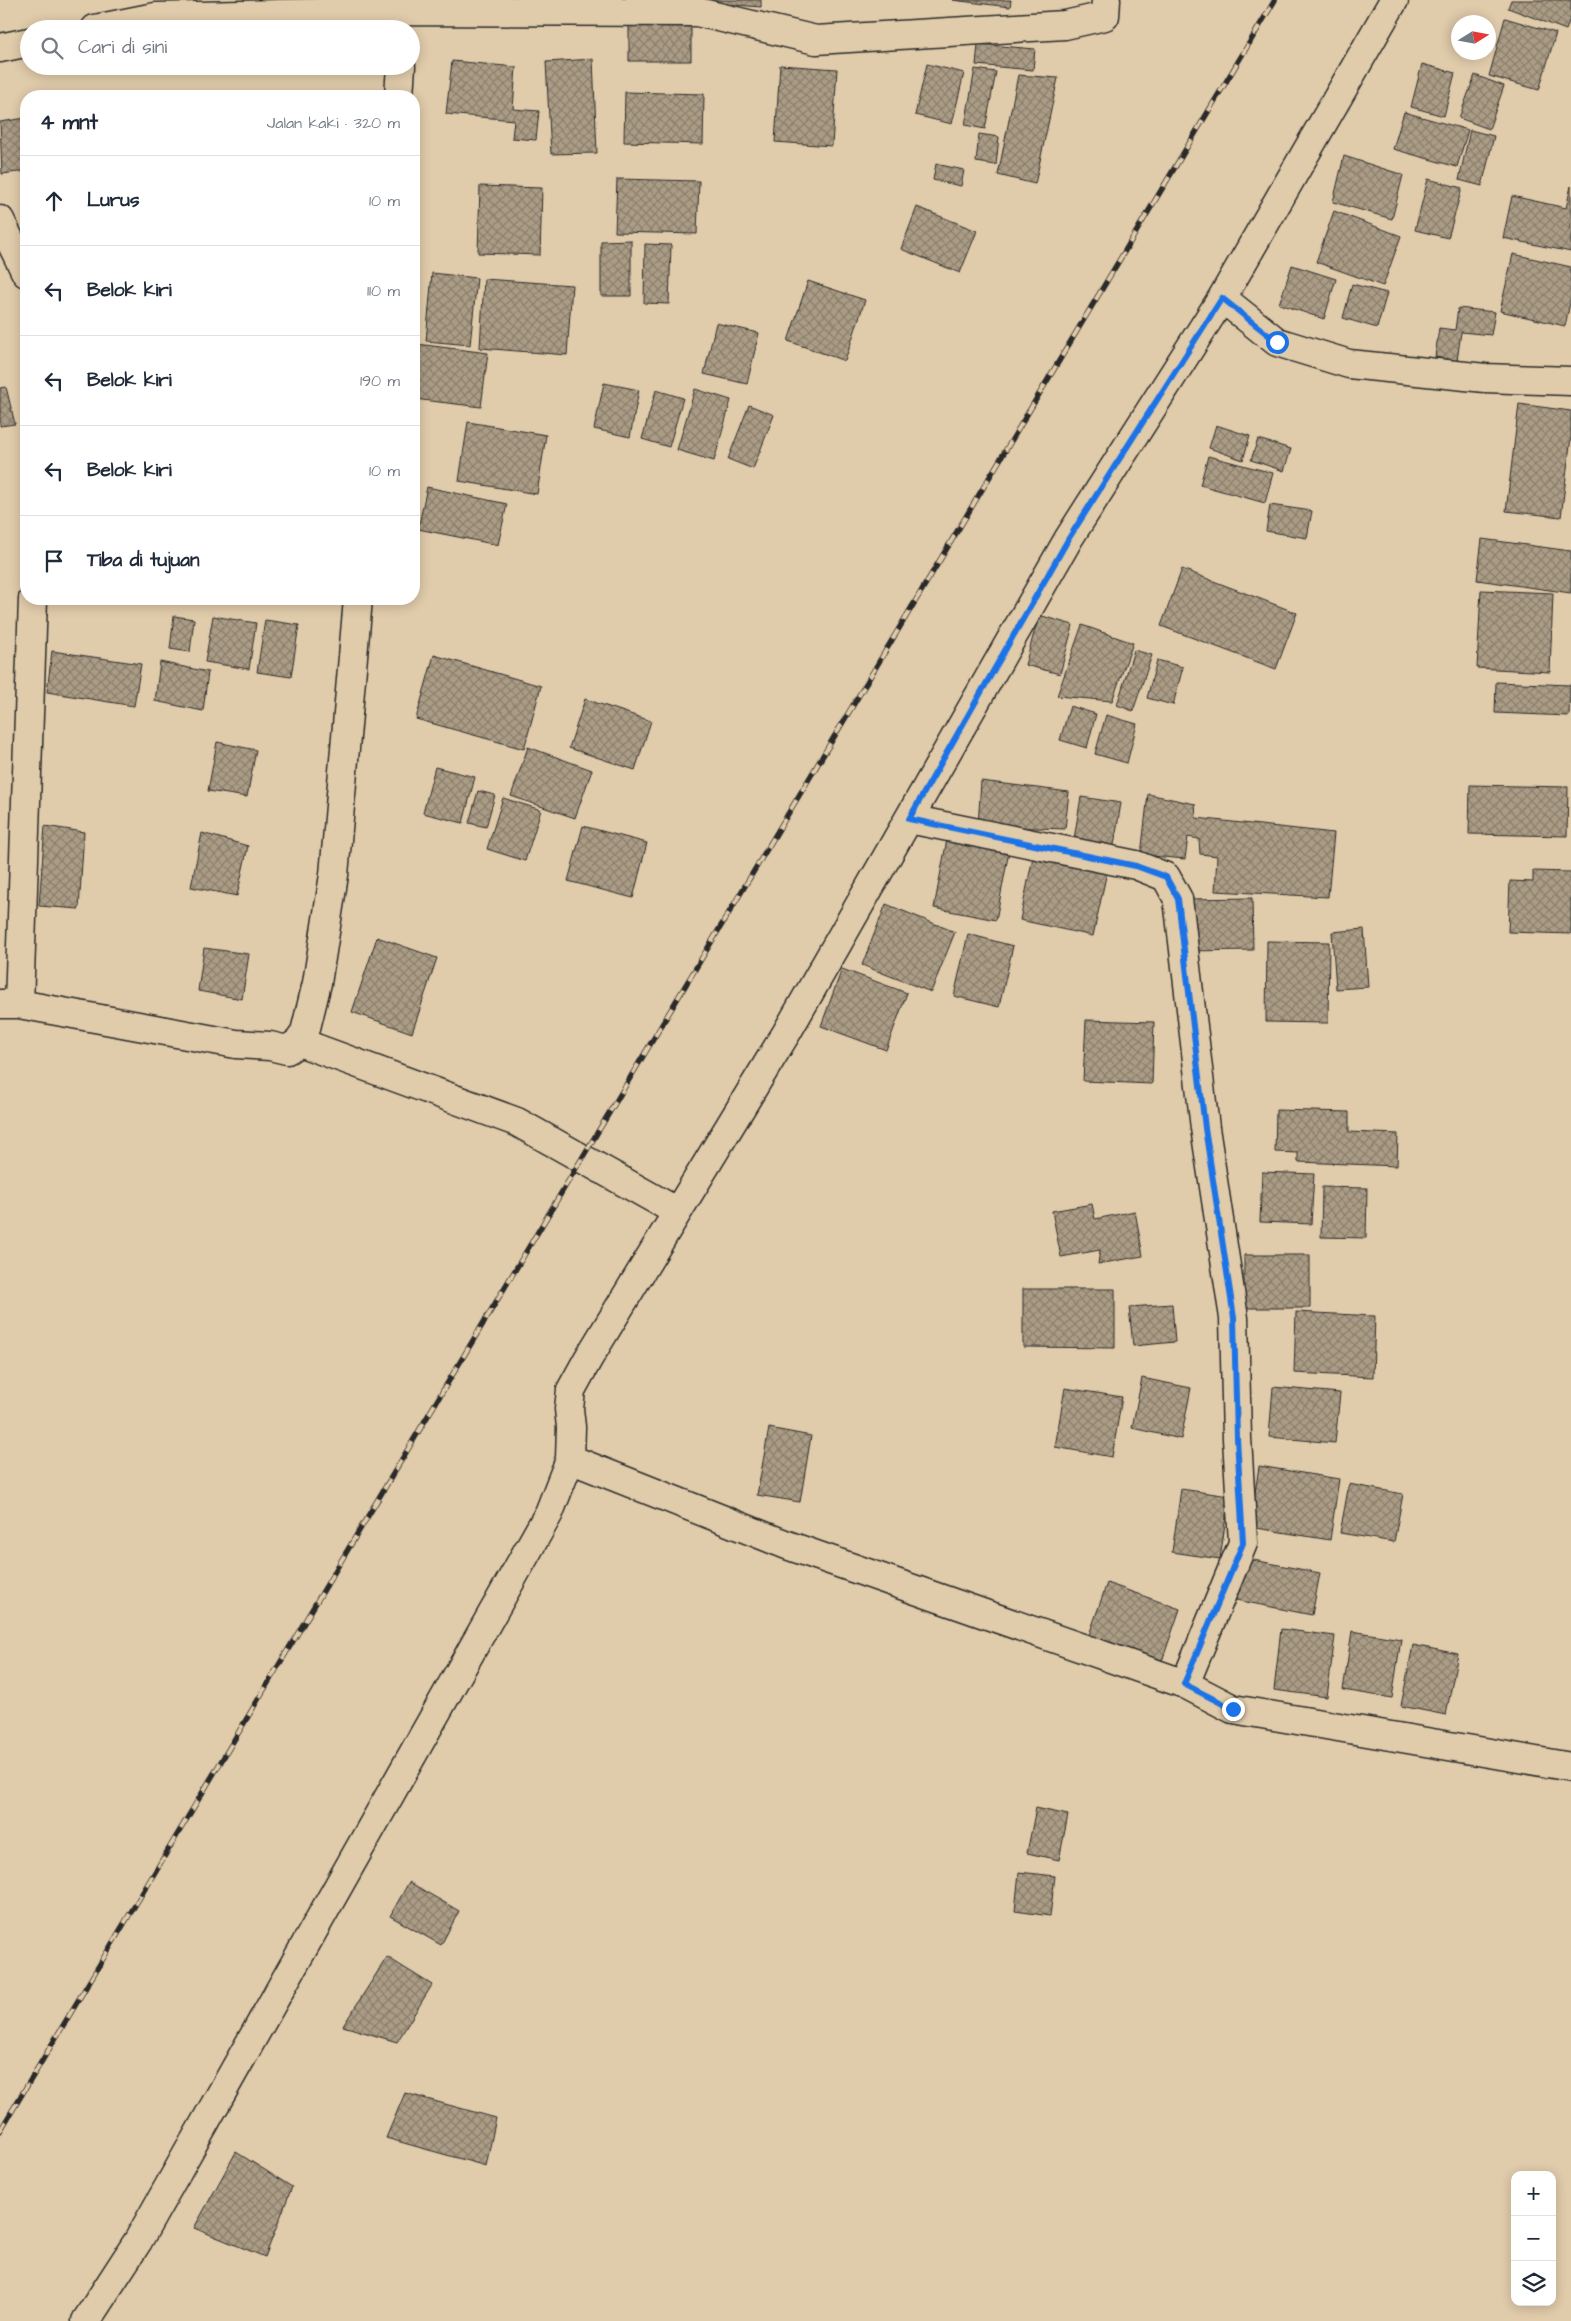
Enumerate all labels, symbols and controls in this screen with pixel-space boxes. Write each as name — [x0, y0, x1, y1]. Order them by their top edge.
north arrow — [1451, 15, 1496, 60]
search box — [20, 20, 420, 75]
icon: search — [38, 34, 66, 62]
text: Cari di sini — [78, 34, 167, 61]
text: 4 mnt — [40, 108, 98, 137]
text: Jalan kaki · 320 m — [267, 112, 400, 134]
icon: ahead — [40, 187, 68, 215]
text: Lurus — [87, 187, 139, 214]
text: 10 m — [369, 190, 400, 212]
icon: left — [40, 277, 68, 305]
text: Belok kiri — [87, 277, 172, 304]
text: 110 m — [367, 280, 400, 302]
route start — [1266, 331, 1289, 354]
icon: left — [40, 367, 68, 395]
text: Belok kiri — [87, 367, 172, 394]
text: 190 m — [360, 370, 400, 392]
icon: left — [40, 457, 68, 485]
text: Belok kiri — [87, 457, 172, 484]
text: 10 m — [369, 460, 400, 482]
icon: arrive — [40, 547, 68, 575]
text: Tiba di tujuan — [87, 547, 199, 574]
route end — [1222, 1698, 1245, 1721]
map controls — [1511, 2171, 1556, 2306]
button: + — [1511, 2171, 1556, 2216]
button: − — [1511, 2216, 1556, 2261]
button: layers — [1511, 2261, 1556, 2306]

